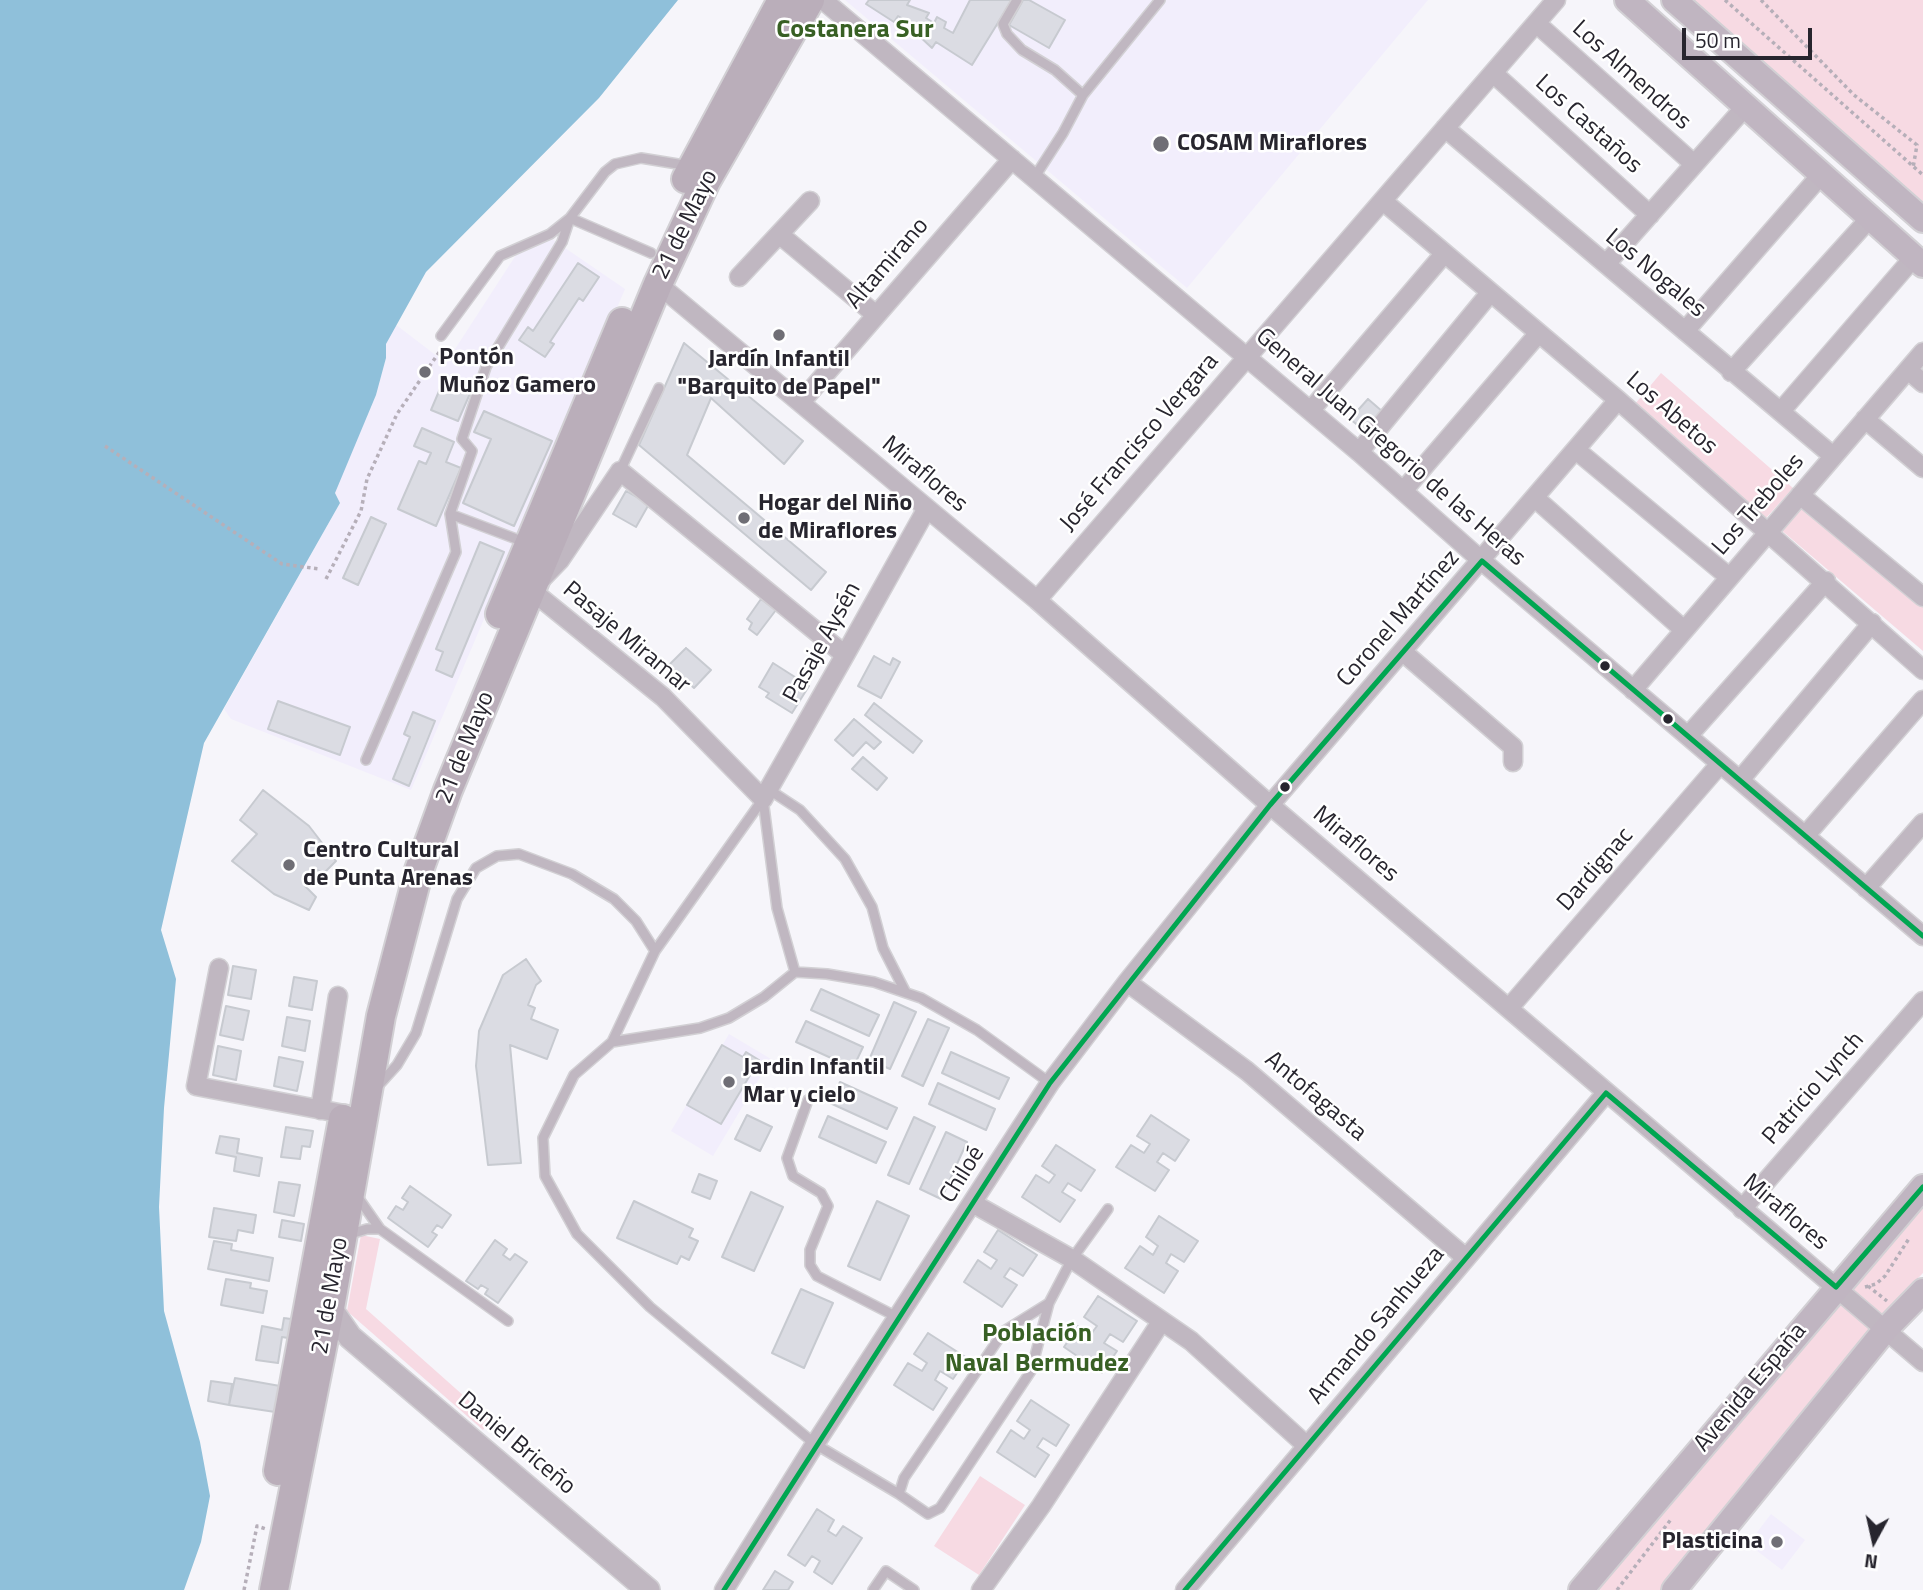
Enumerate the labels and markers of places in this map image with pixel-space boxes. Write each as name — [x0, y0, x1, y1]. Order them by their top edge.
place label: COSAM Miraflores — [1177, 130, 1367, 158]
marker: COSAM Miraflores — [1151, 134, 1171, 154]
marker: Jardín Infantil "Barquito de Papel" — [771, 327, 787, 343]
place label: Pontón Muñoz Gamero — [439, 344, 596, 400]
place label: Jardín Infantil "Barquito de Papel" — [677, 346, 881, 402]
marker: Pontón Muñoz Gamero — [417, 364, 433, 380]
place label: Hogar del Niño de Miraflores — [758, 490, 912, 546]
marker: Hogar del Niño de Miraflores — [736, 510, 752, 526]
unlabelled marker — [1598, 659, 1612, 673]
unlabelled marker — [1661, 712, 1675, 726]
unlabelled marker — [1278, 780, 1292, 794]
place label: Centro Cultural de Punta Arenas — [303, 837, 473, 893]
marker: Centro Cultural de Punta Arenas — [281, 857, 297, 873]
place label: Jardin Infantil Mar y cielo — [743, 1054, 885, 1110]
marker: Jardin Infantil Mar y cielo — [721, 1074, 737, 1090]
place label: Plasticina — [1661, 1528, 1763, 1556]
marker: Plasticina — [1769, 1534, 1785, 1550]

